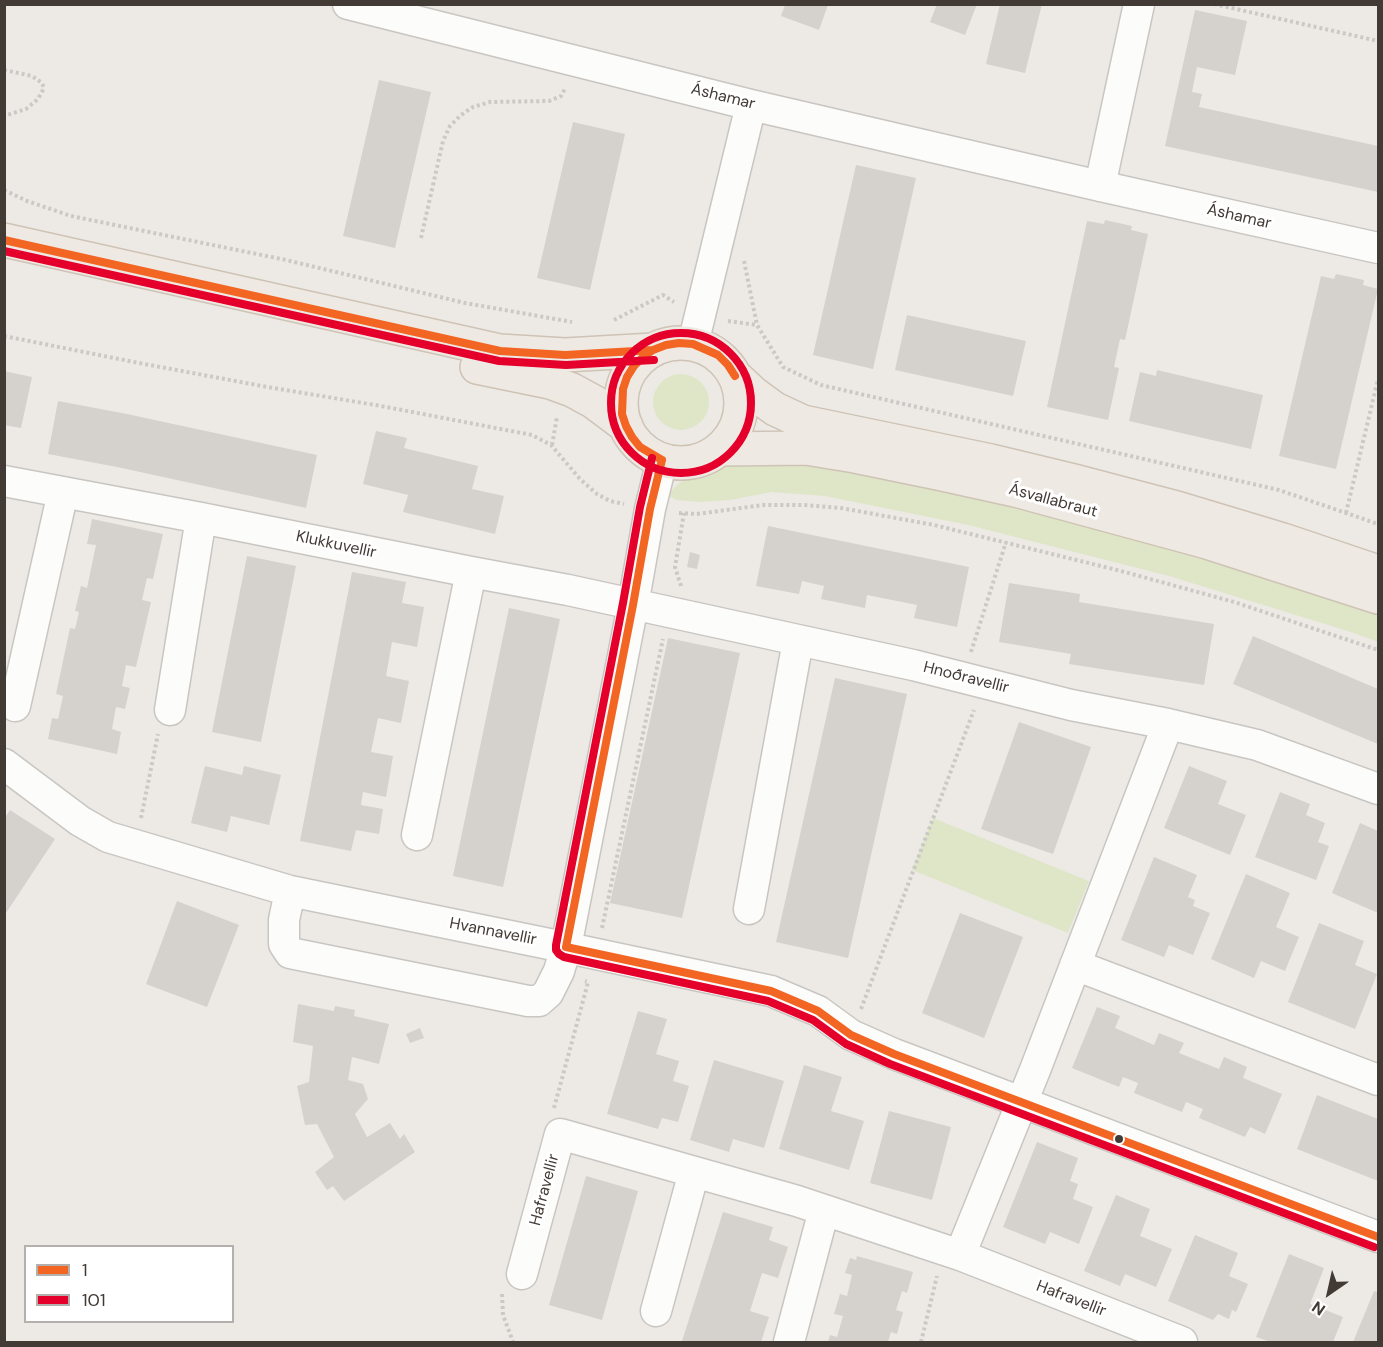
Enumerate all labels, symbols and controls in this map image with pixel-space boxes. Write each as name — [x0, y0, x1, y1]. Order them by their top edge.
street label: Áshamar — [689, 80, 757, 114]
street label: Áshamar — [1205, 200, 1273, 234]
street label: Ásvallabraut — [1007, 480, 1099, 522]
street label: Klukkuvellir — [294, 527, 378, 563]
street label: Hnoðravellir — [921, 658, 1011, 698]
street label: Hvannavellir — [448, 914, 538, 950]
unlabelled marker — [1113, 1133, 1125, 1145]
street label: Hafravellir — [526, 1152, 564, 1228]
legend — [24, 1245, 234, 1323]
text: 1 — [82, 1258, 88, 1282]
north arrow — [1299, 1263, 1359, 1323]
street label: Hafravellir — [1033, 1277, 1109, 1321]
text: 101 — [82, 1288, 106, 1312]
text: N — [1308, 1296, 1329, 1320]

